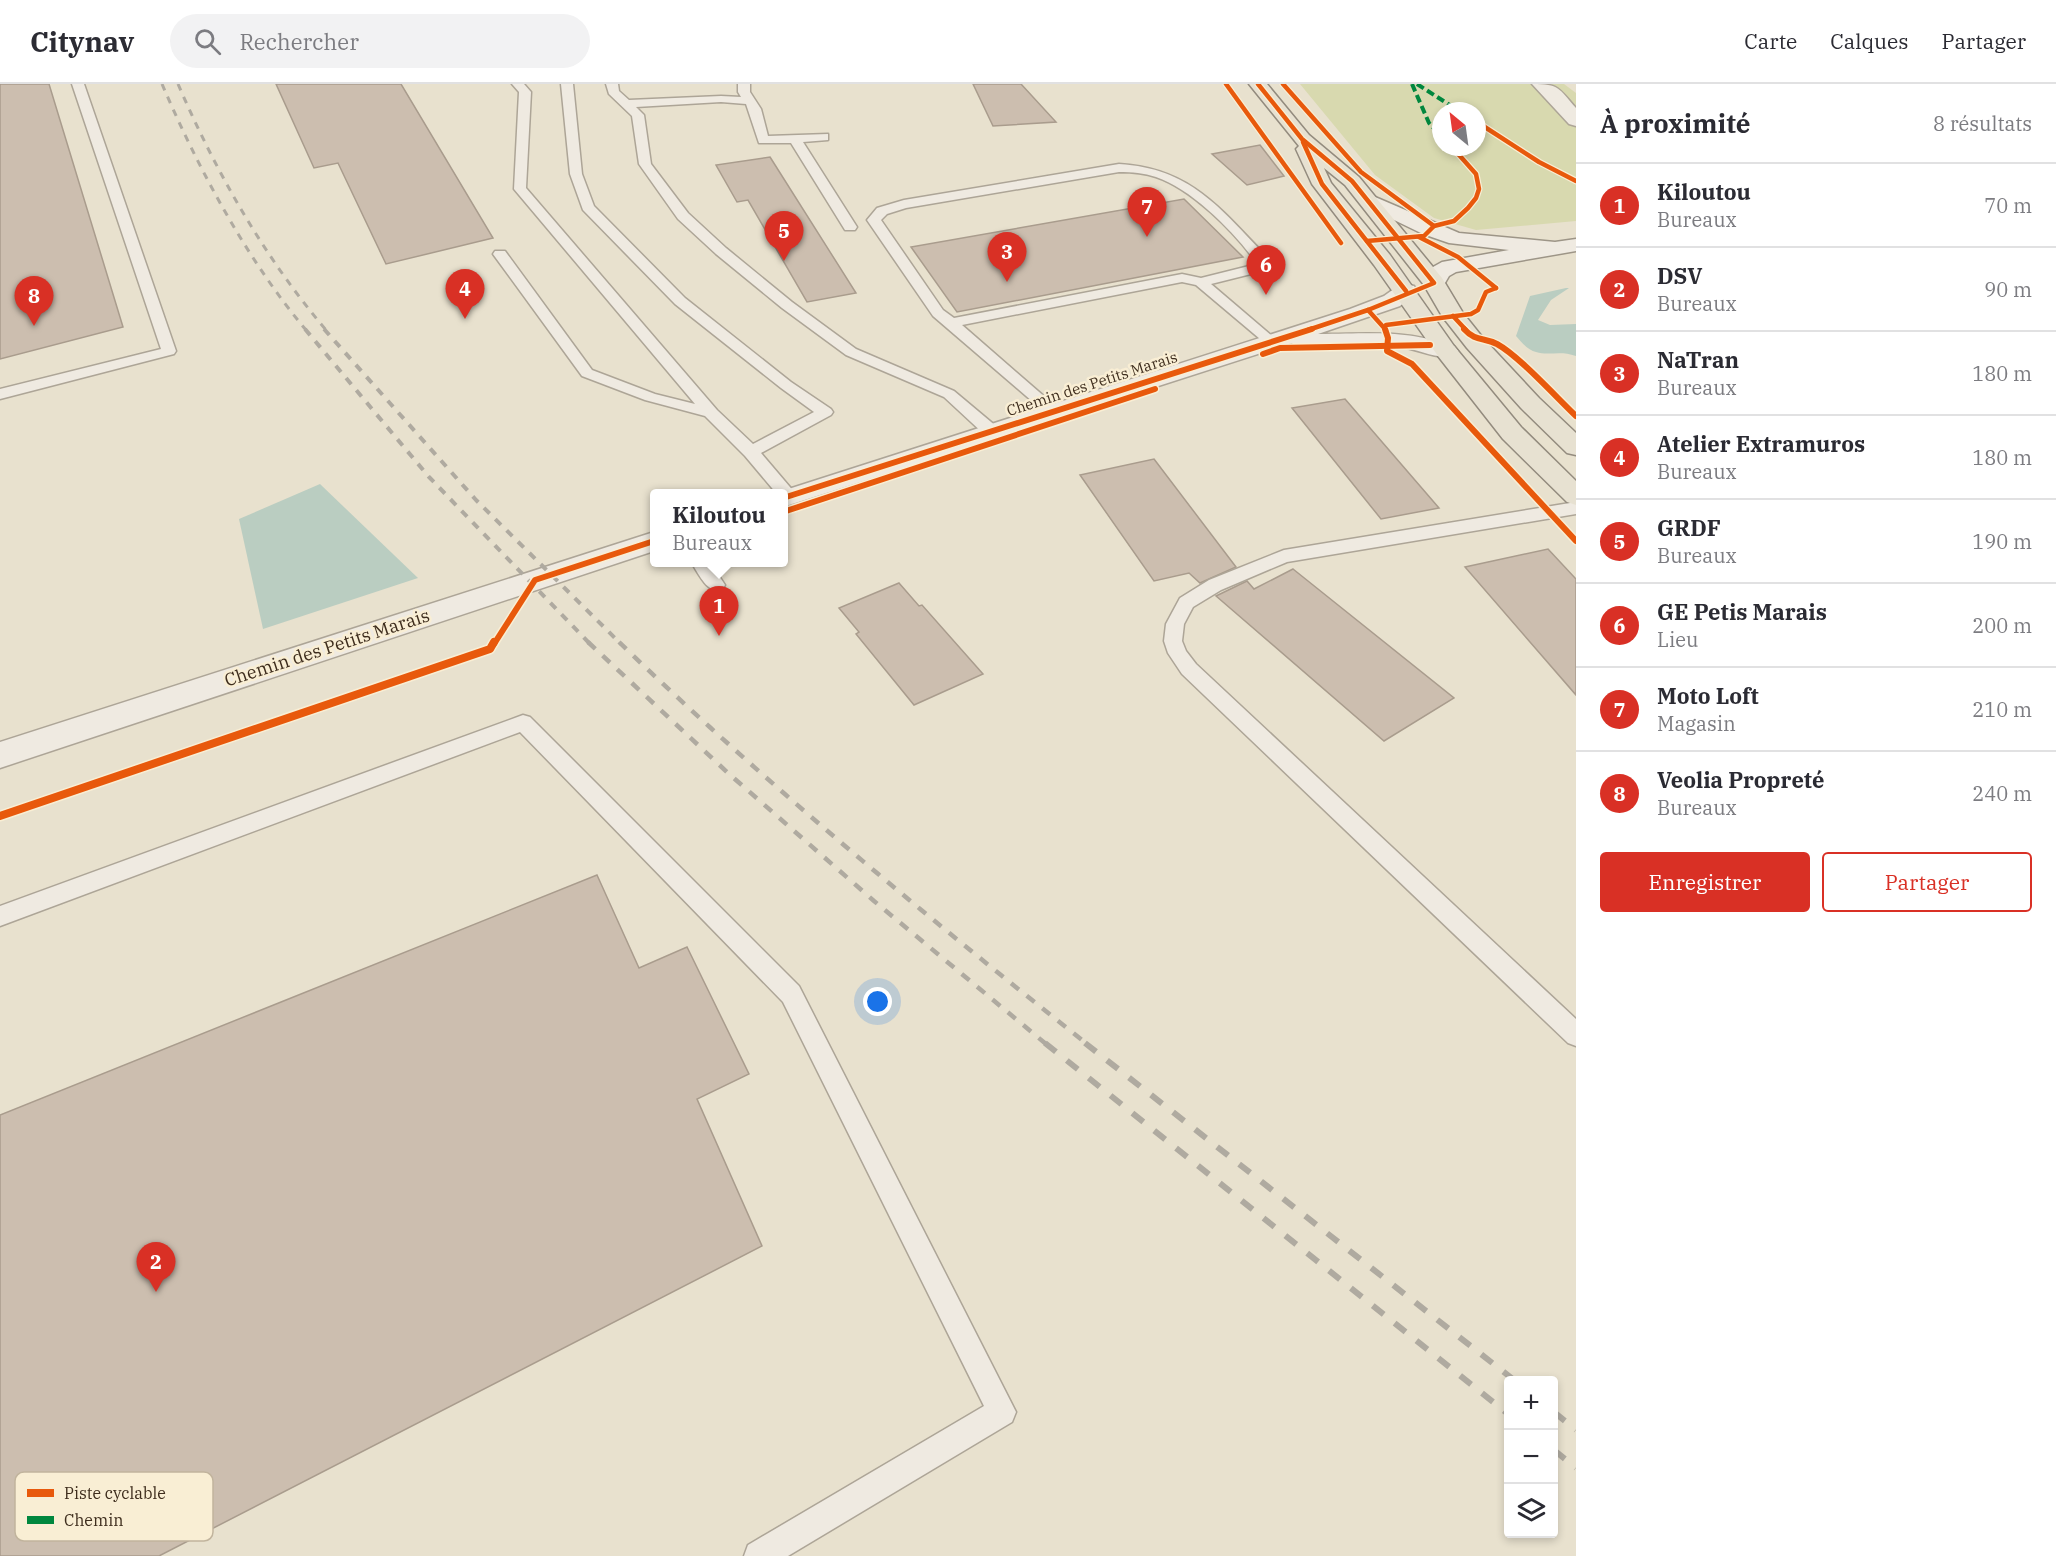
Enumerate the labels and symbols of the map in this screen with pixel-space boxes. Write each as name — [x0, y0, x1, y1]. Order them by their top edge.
north arrow — [1432, 102, 1486, 156]
pin: 7 — [1128, 188, 1166, 237]
pin: 5 — [764, 212, 804, 261]
pin: 3 — [988, 232, 1026, 282]
pin: 6 — [1246, 246, 1286, 295]
pin: 4 — [446, 270, 484, 319]
pin: 8 — [15, 276, 54, 326]
street label: Chemin des Petits Marais — [1004, 347, 1180, 420]
pin: 1 — [700, 586, 738, 636]
street label: Chemin des Petits Marais — [221, 603, 432, 692]
your location — [863, 987, 892, 1016]
pin: 2 — [136, 1242, 176, 1292]
legend — [15, 1472, 213, 1541]
text: Piste cyclable — [64, 1483, 166, 1503]
text: Chemin — [64, 1510, 123, 1530]

